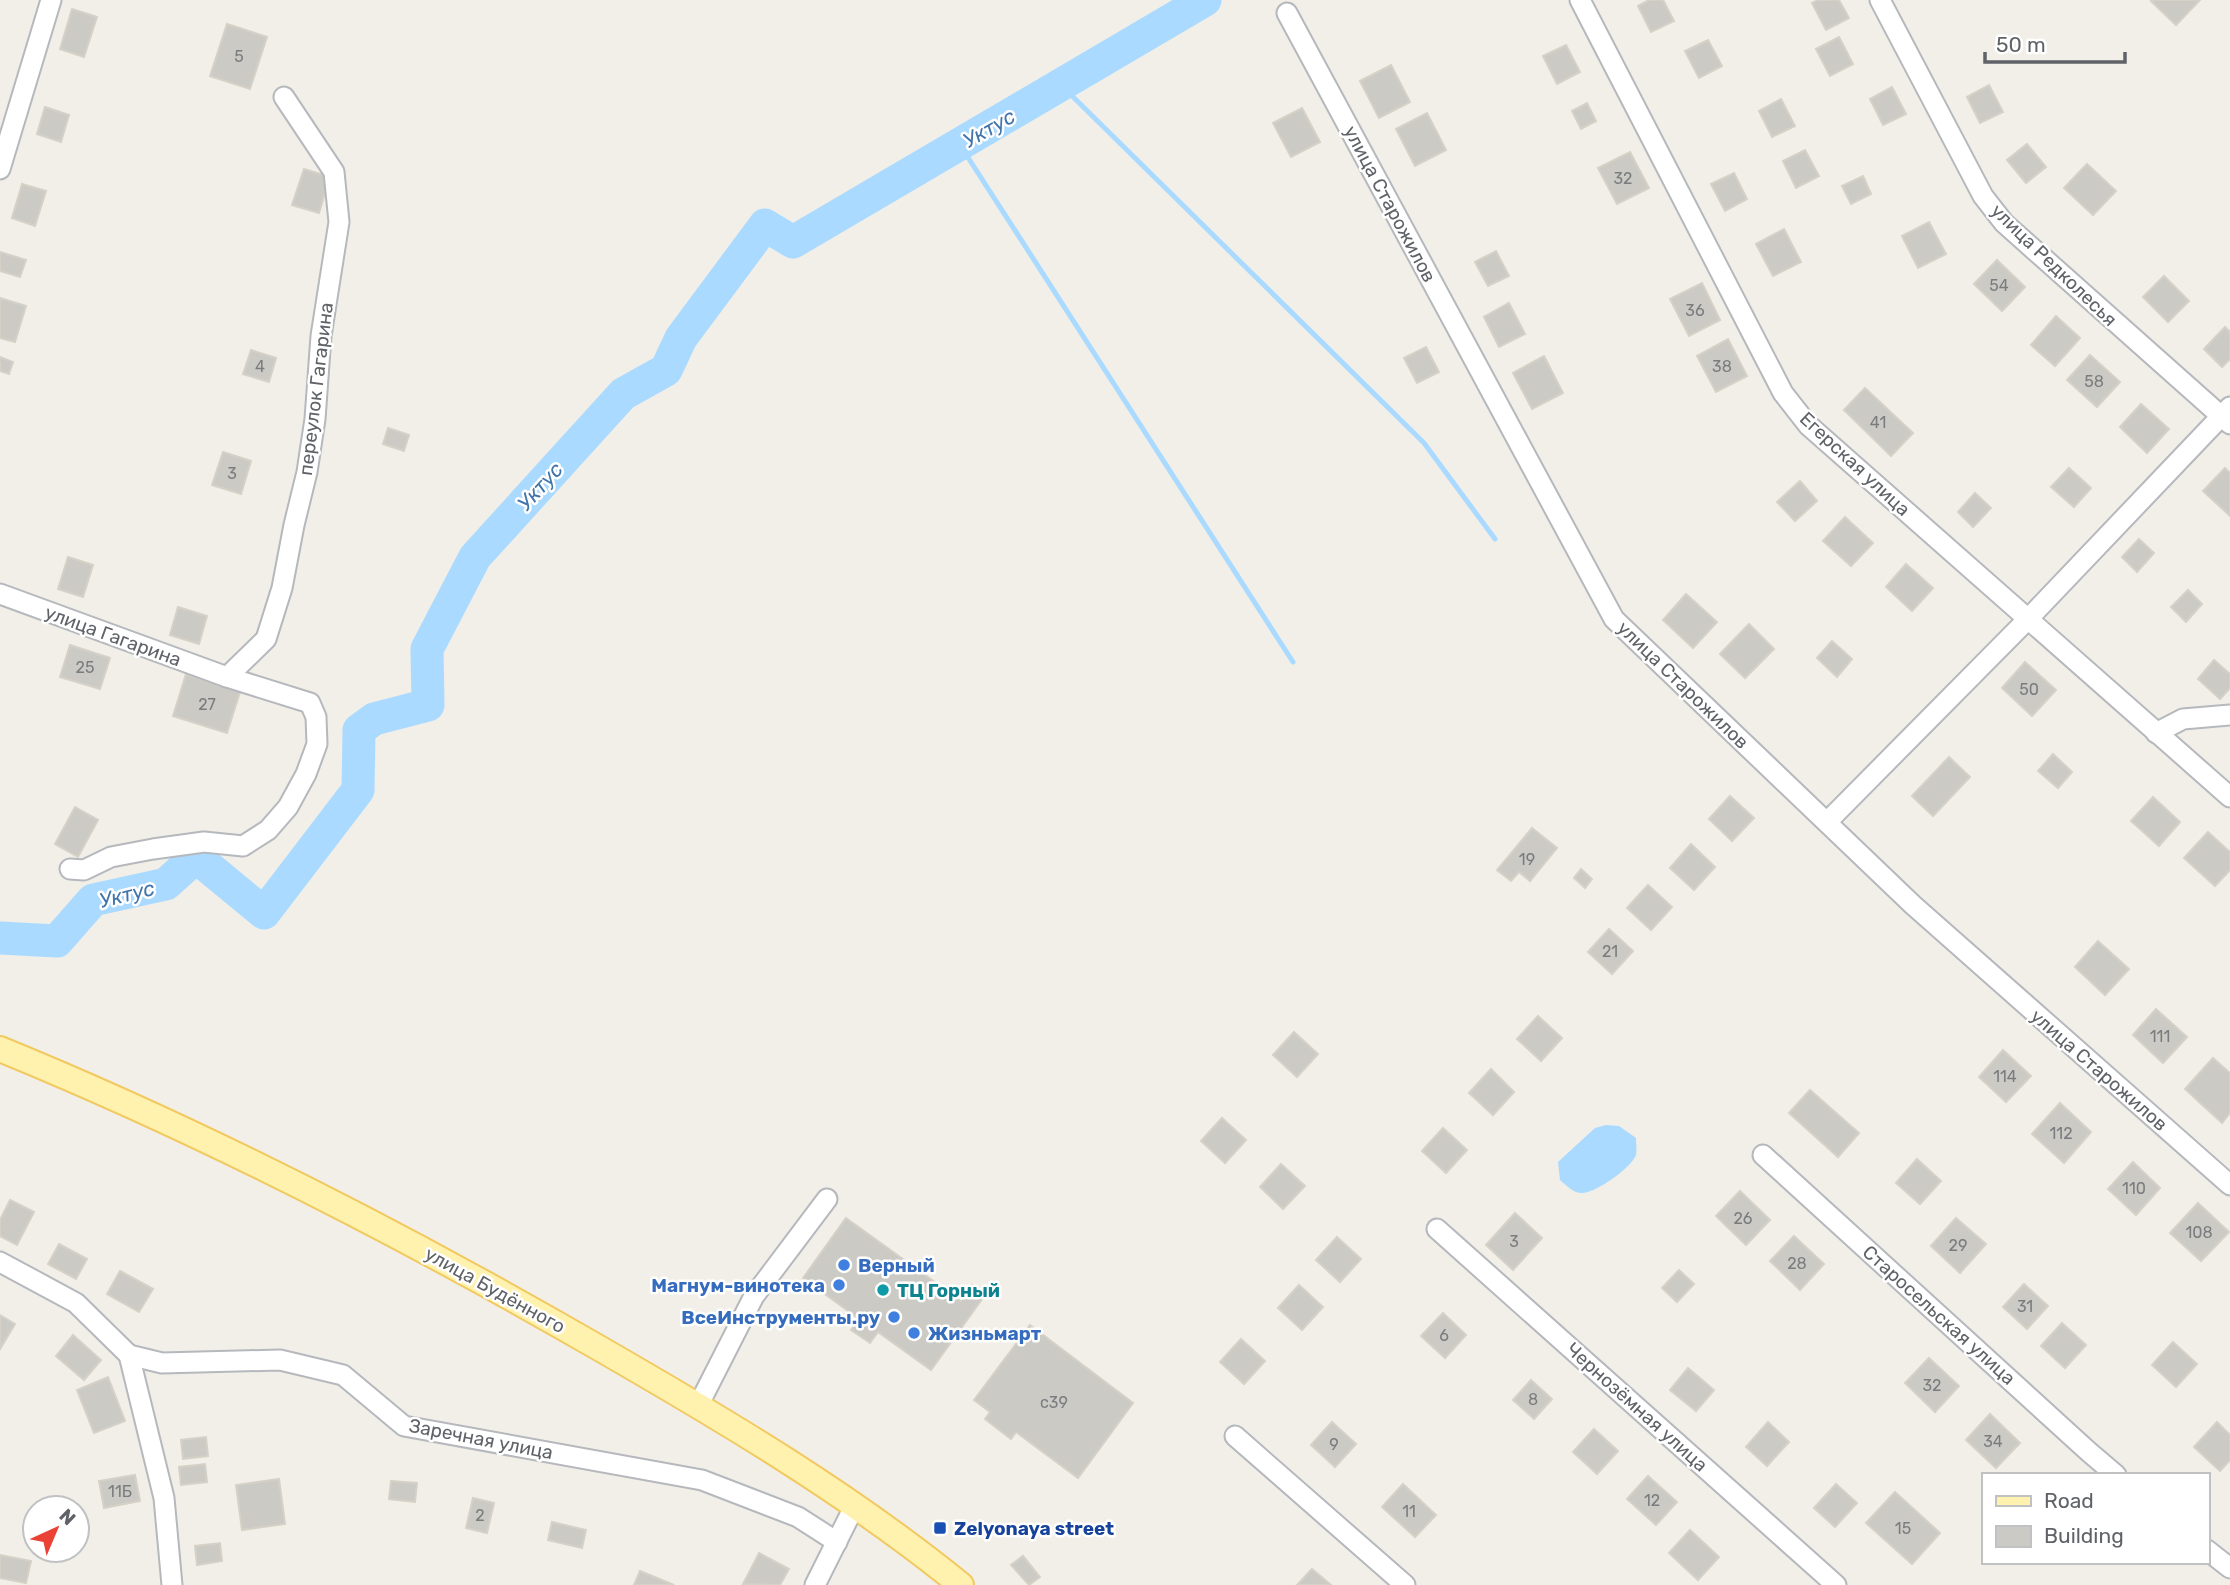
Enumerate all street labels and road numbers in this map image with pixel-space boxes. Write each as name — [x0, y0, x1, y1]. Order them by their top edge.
street label: улица Старожилов — [1339, 122, 1441, 286]
street label: улица Редколесья — [1986, 199, 2122, 331]
street label: переулок Гагарина — [294, 301, 338, 477]
street label: Егерская улица — [1795, 407, 1915, 521]
street label: улица Гагарина — [42, 601, 184, 671]
street label: улица Старожилов — [1613, 616, 1753, 754]
street label: улица Старожилов — [2026, 1004, 2172, 1136]
street label: Старосельская улица — [1858, 1240, 2020, 1390]
street label: улица Будённого — [421, 1242, 569, 1338]
street label: Чернозёмная улица — [1562, 1338, 1712, 1476]
street label: Заречная улица — [407, 1414, 555, 1464]

